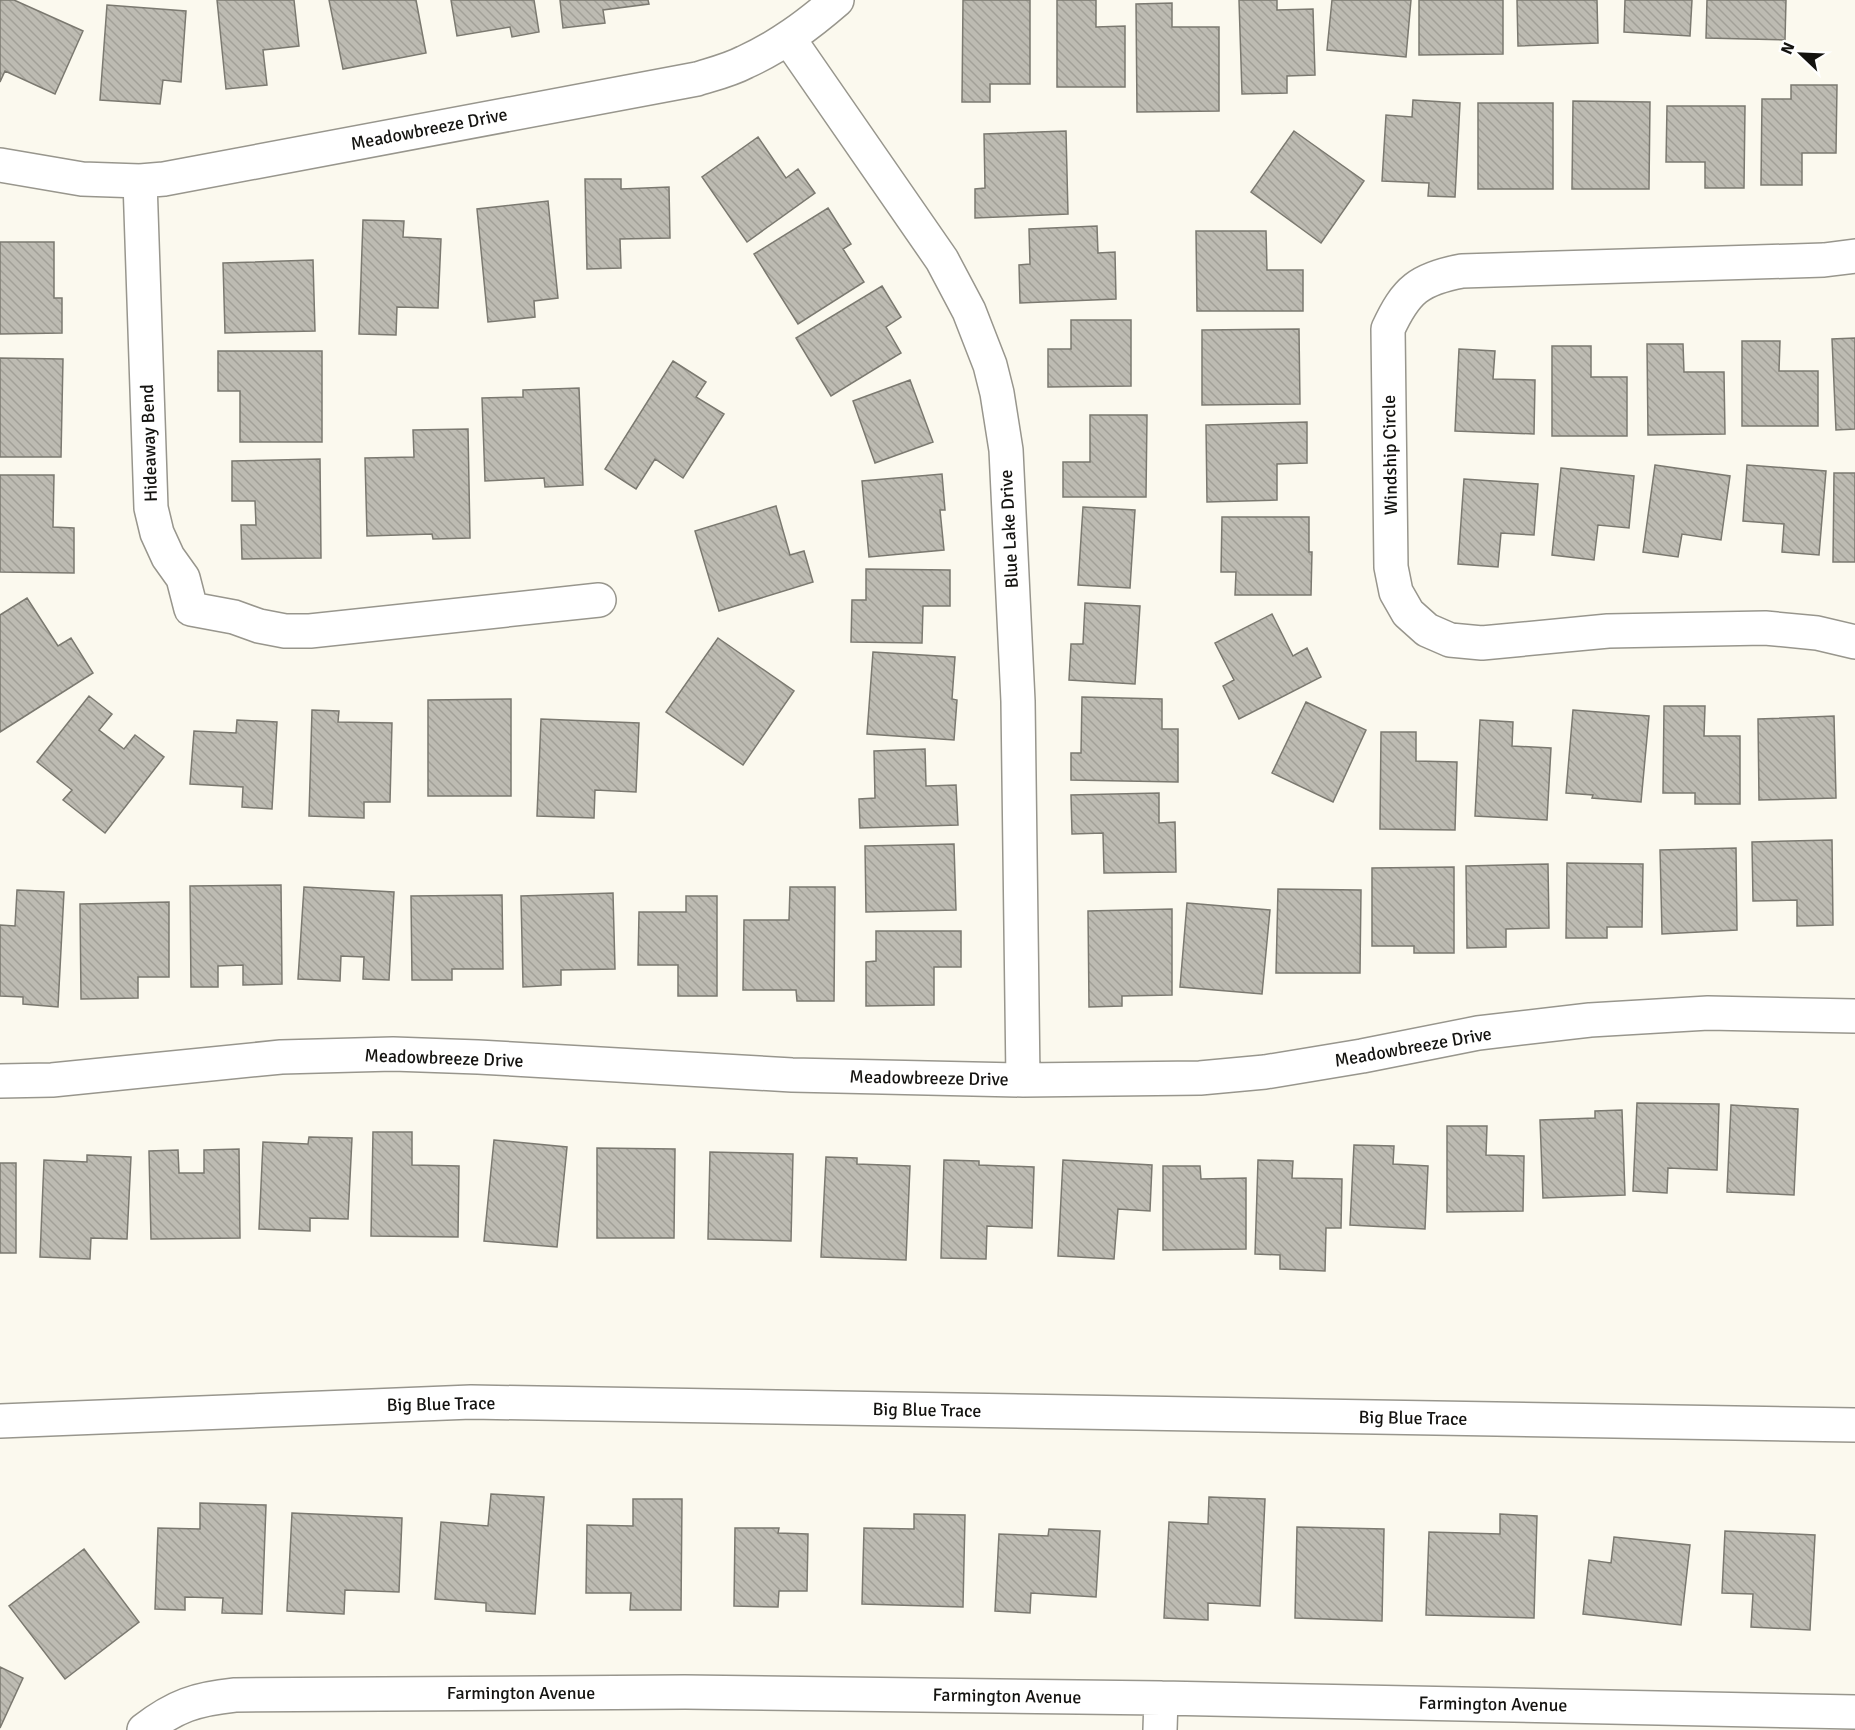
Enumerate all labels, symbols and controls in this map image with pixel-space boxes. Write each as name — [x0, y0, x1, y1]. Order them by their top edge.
north arrow — [1771, 24, 1831, 84]
text: N — [1777, 39, 1799, 58]
street label: Meadowbreeze Drive — [349, 103, 509, 155]
street label: Hideaway Bend — [136, 384, 162, 502]
street label: Windship Circle — [1378, 395, 1402, 515]
street label: Blue Lake Drive — [995, 469, 1023, 589]
street label: Meadowbreeze Drive — [1333, 1022, 1493, 1072]
street label: Meadowbreeze Drive — [364, 1044, 524, 1072]
street label: Meadowbreeze Drive — [849, 1066, 1009, 1090]
street label: Big Blue Trace — [386, 1392, 496, 1416]
street label: Big Blue Trace — [872, 1398, 982, 1422]
street label: Big Blue Trace — [1358, 1406, 1468, 1430]
street label: Farmington Avenue — [447, 1682, 595, 1704]
street label: Farmington Avenue — [932, 1684, 1082, 1708]
street label: Farmington Avenue — [1418, 1692, 1568, 1716]

